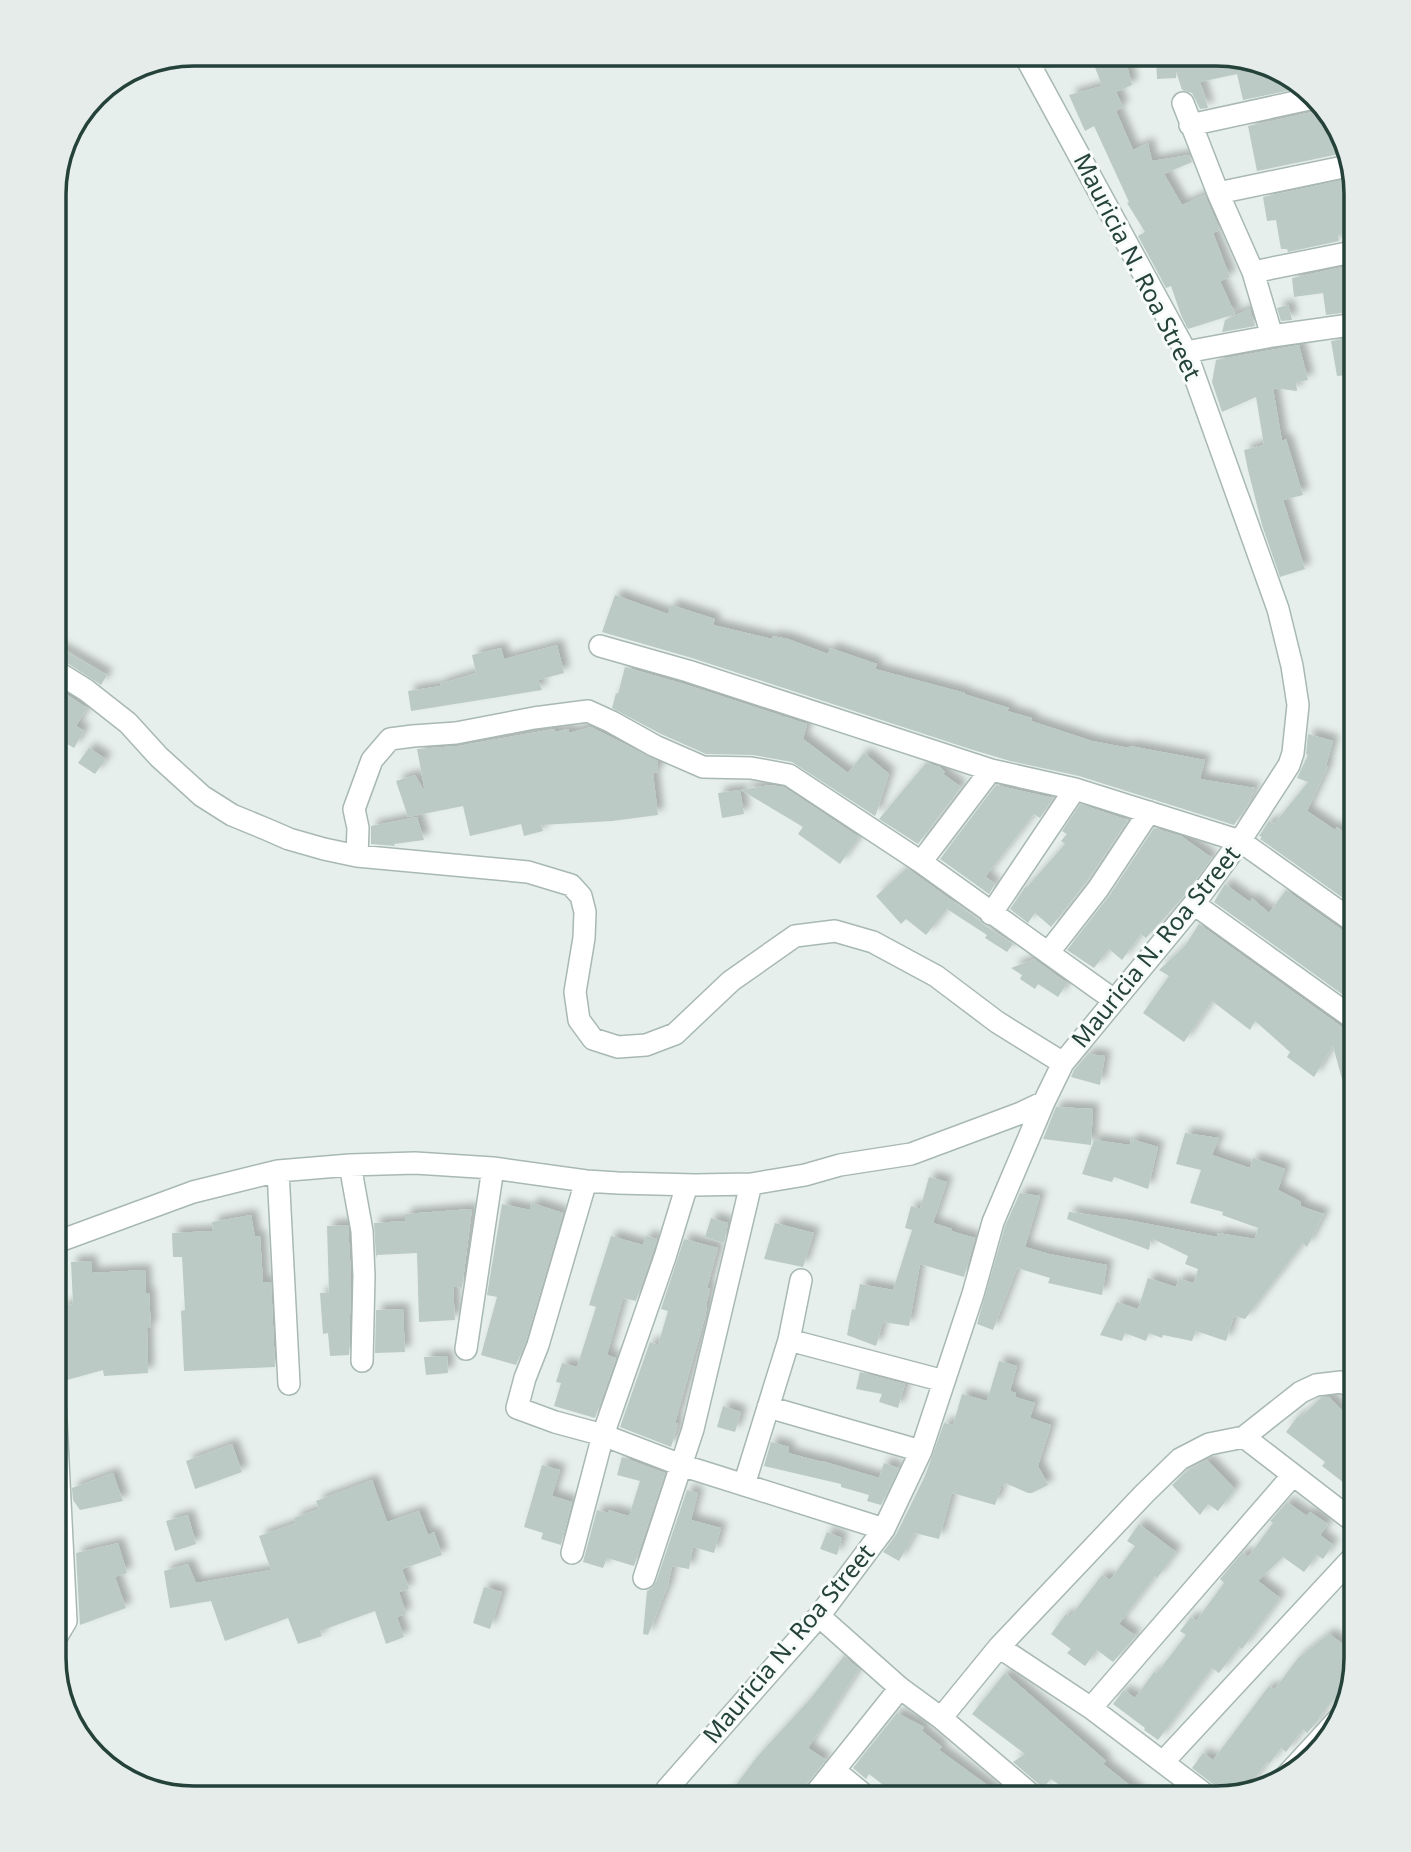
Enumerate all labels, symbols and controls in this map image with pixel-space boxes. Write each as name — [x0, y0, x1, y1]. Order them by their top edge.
street label: Mauricia N. Roa Street — [1067, 147, 1210, 386]
street label: Mauricia N. Roa Street — [1063, 838, 1247, 1054]
street label: Mauricia N. Roa Street — [695, 1536, 881, 1750]

